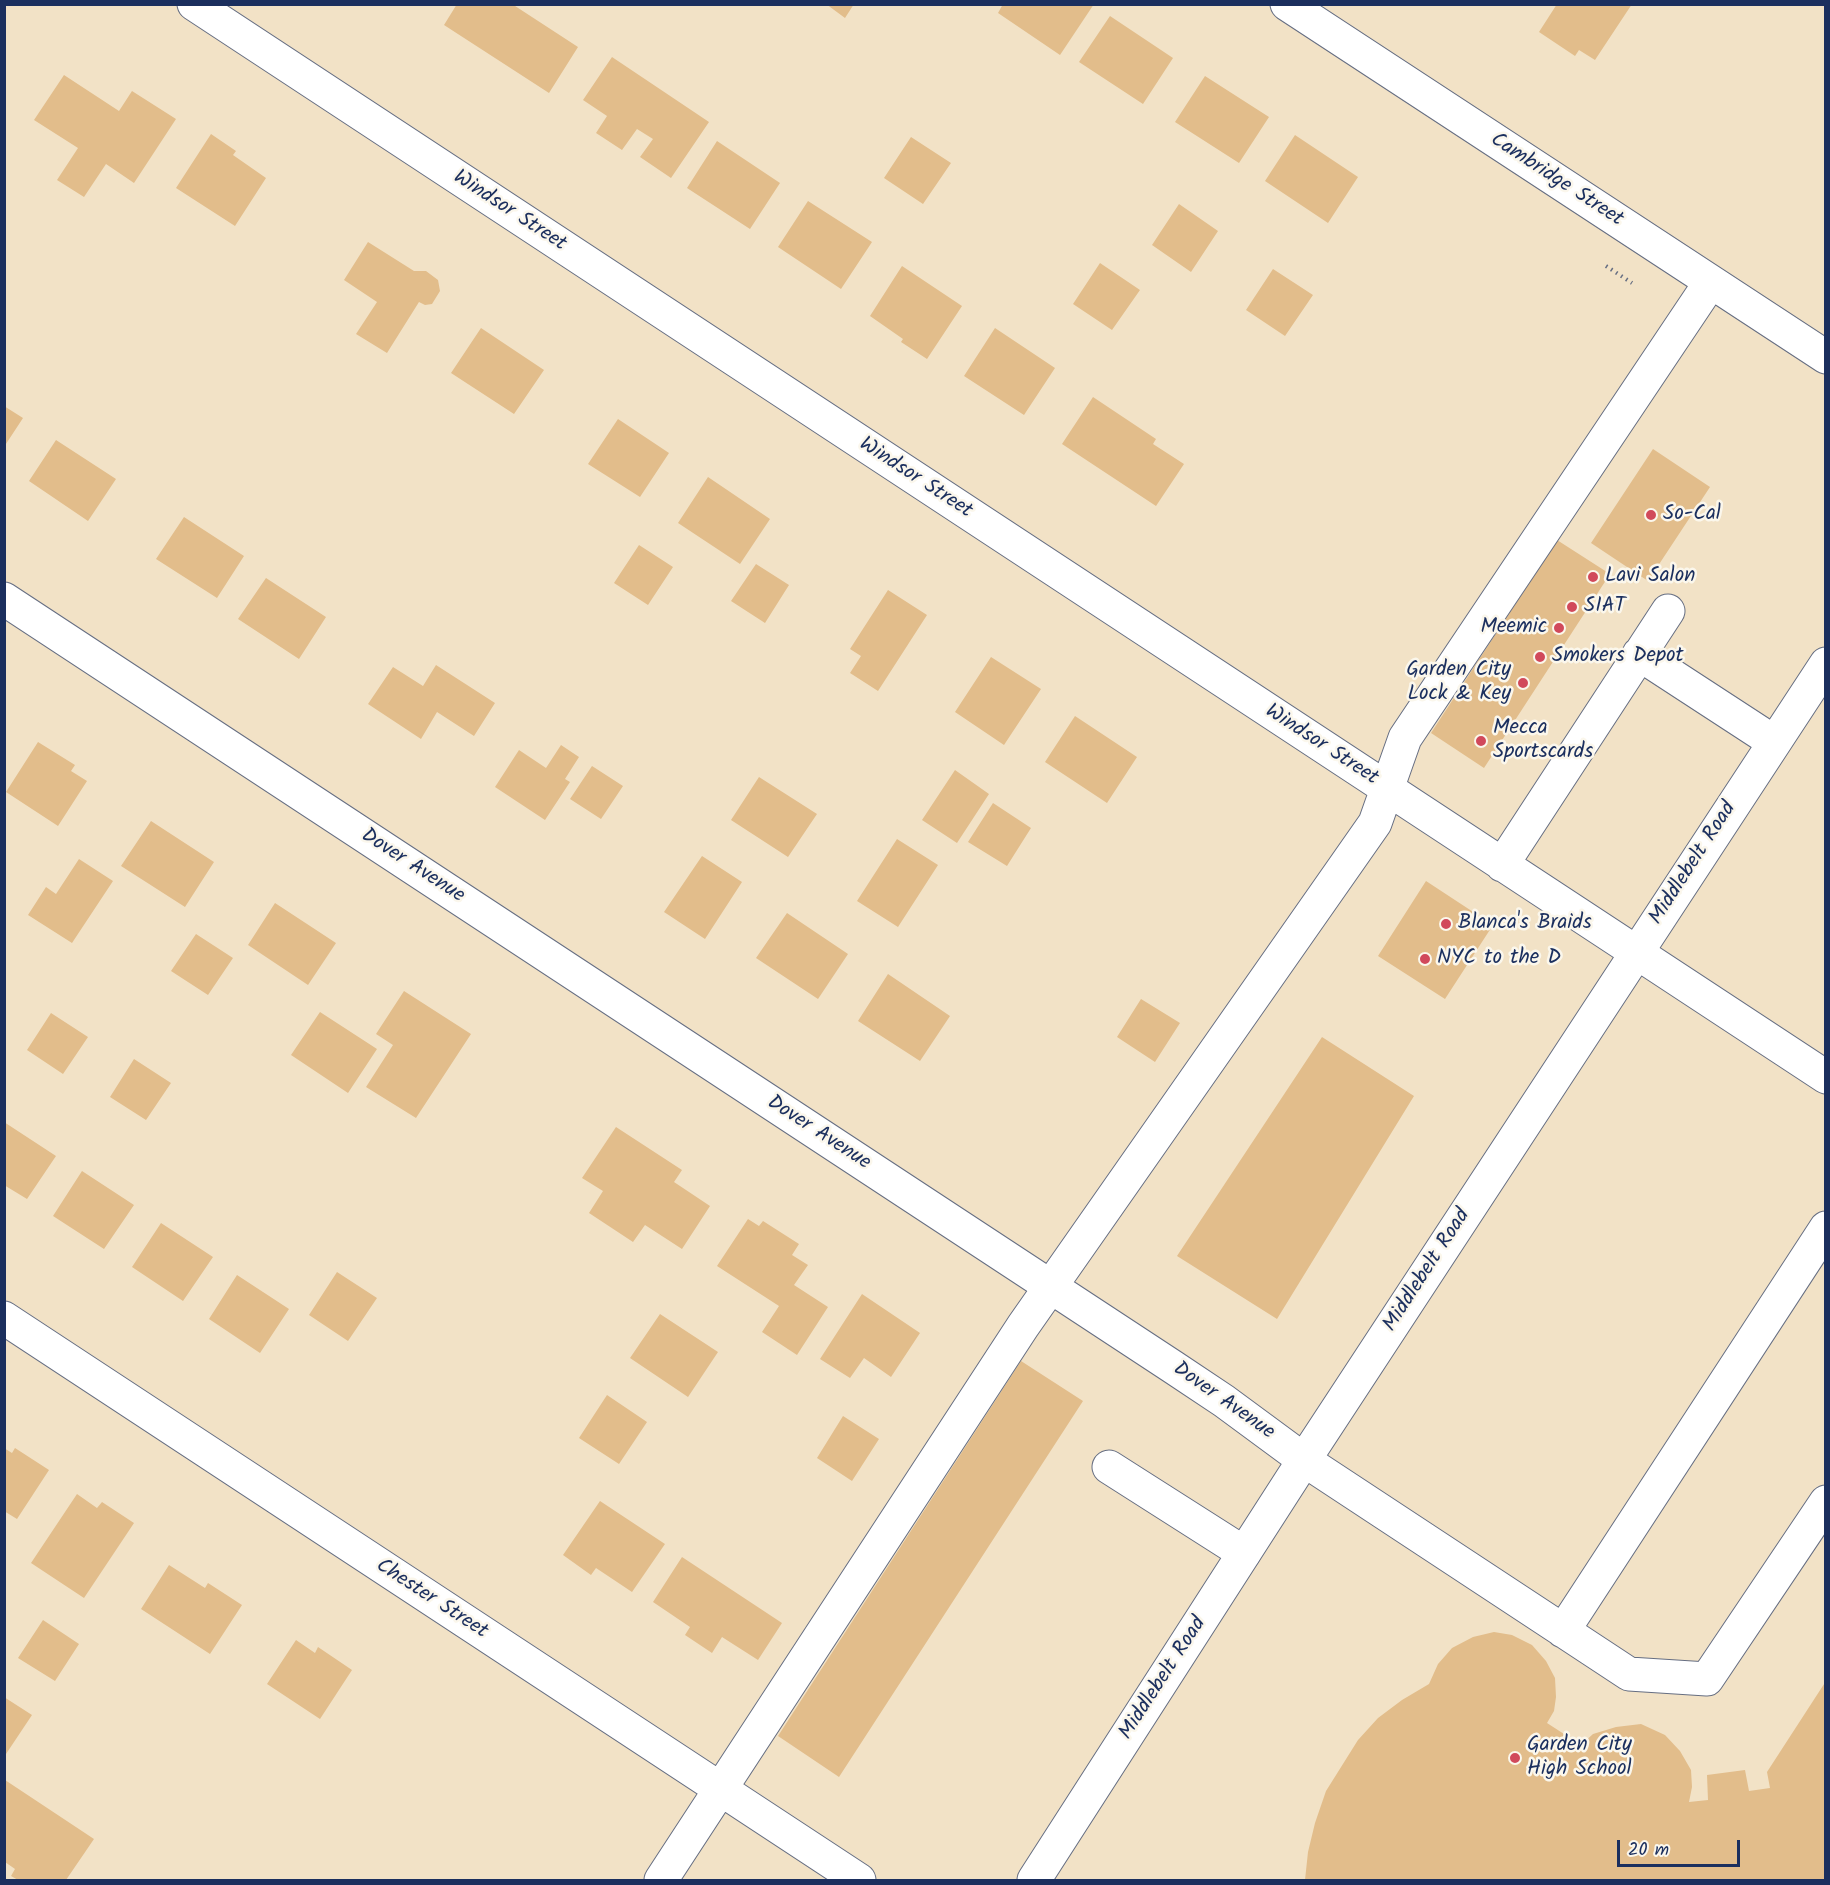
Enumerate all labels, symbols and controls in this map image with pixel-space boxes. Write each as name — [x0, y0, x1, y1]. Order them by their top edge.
street label: Cambridge Street — [1485, 129, 1627, 233]
street label: Windsor Street — [448, 166, 570, 258]
street label: Windsor Street — [854, 433, 976, 525]
place label: So-Cal — [1663, 502, 1721, 528]
marker: So-Cal — [1644, 508, 1658, 522]
place label: Lavi Salon — [1605, 564, 1695, 590]
marker: Lavi Salon — [1586, 570, 1600, 584]
place label: SIAT — [1584, 594, 1626, 620]
marker: SIAT — [1565, 600, 1579, 614]
place label: Meemic — [1480, 615, 1547, 641]
marker: Meemic — [1552, 621, 1566, 635]
place label: Smokers Depot — [1552, 644, 1684, 670]
marker: Smokers Depot — [1533, 650, 1547, 664]
place label: Garden City Lock & Key — [1406, 658, 1511, 708]
marker: Garden City Lock & Key — [1516, 676, 1530, 690]
street label: Windsor Street — [1260, 700, 1382, 792]
place label: Mecca Sportscards — [1493, 716, 1593, 766]
marker: Mecca Sportscards — [1474, 734, 1488, 748]
street label: Middlebelt Road — [1645, 798, 1743, 930]
street label: Dover Avenue — [355, 824, 469, 910]
place label: Blanca's Braids — [1458, 911, 1592, 937]
marker: Blanca's Braids — [1439, 917, 1453, 931]
place label: NYC to the D — [1437, 946, 1561, 972]
marker: NYC to the D — [1418, 952, 1432, 966]
street label: Dover Avenue — [761, 1091, 875, 1177]
street label: Middlebelt Road — [1379, 1205, 1477, 1337]
street label: Dover Avenue — [1167, 1358, 1279, 1446]
street label: Chester Street — [370, 1554, 492, 1646]
street label: Middlebelt Road — [1115, 1613, 1213, 1745]
place label: Garden City High School — [1527, 1733, 1632, 1783]
marker: Garden City High School — [1508, 1751, 1522, 1765]
scale bar — [1620, 1828, 1743, 1866]
text: 20 m — [1628, 1836, 1669, 1865]

